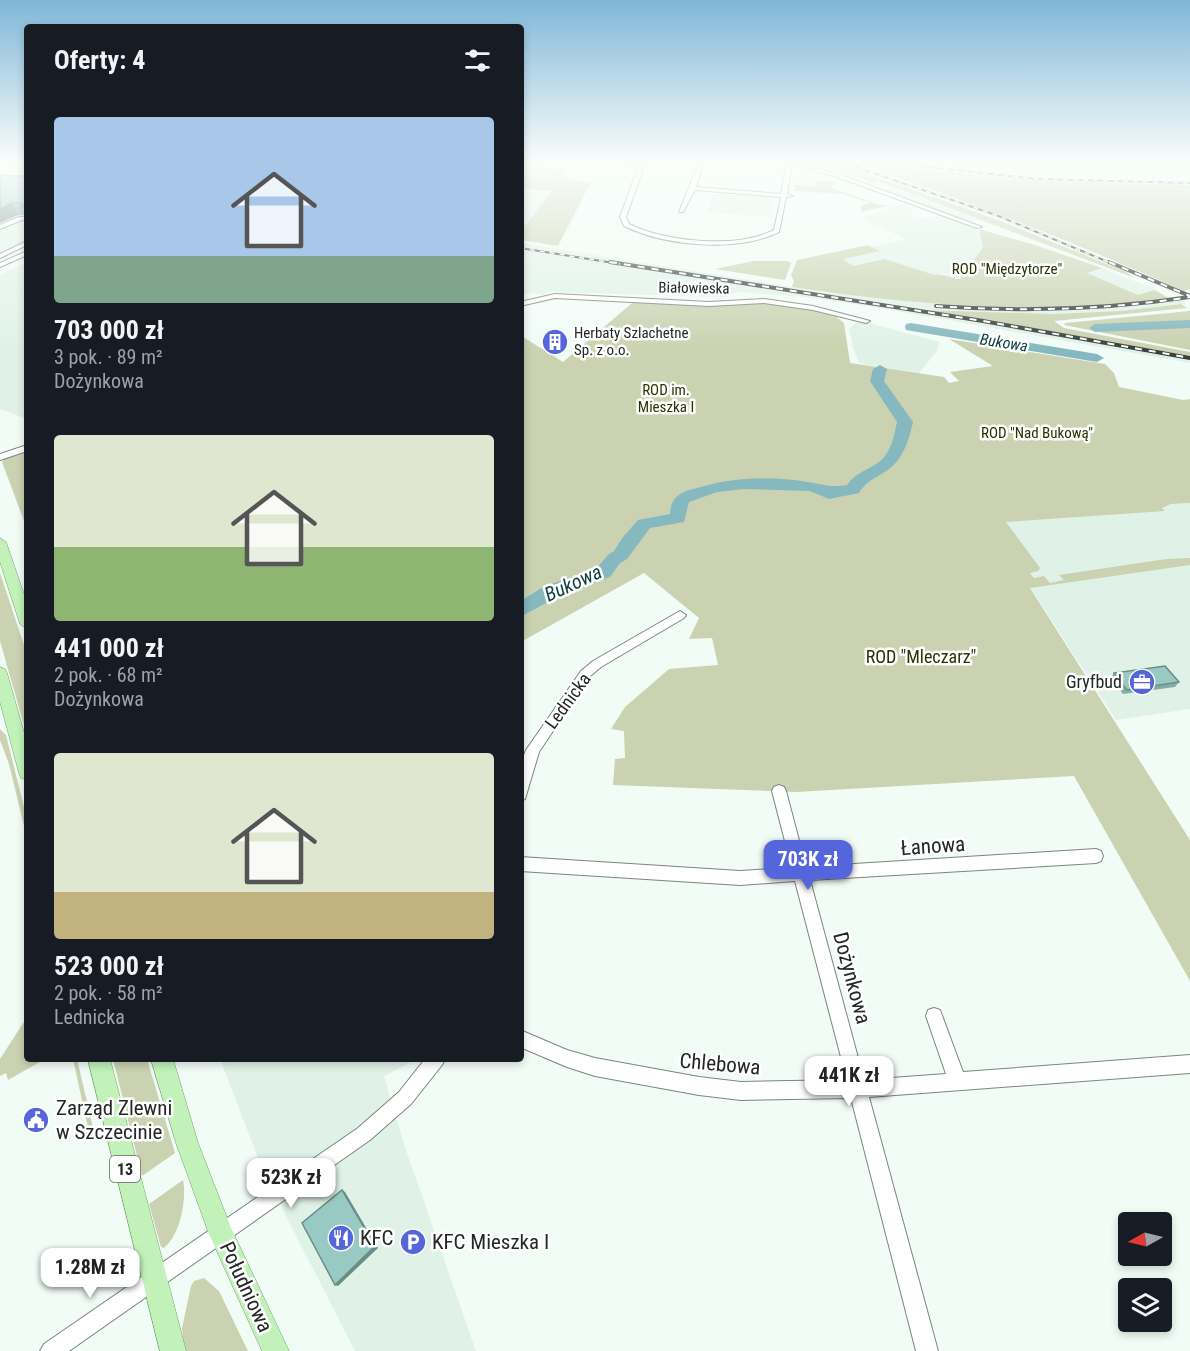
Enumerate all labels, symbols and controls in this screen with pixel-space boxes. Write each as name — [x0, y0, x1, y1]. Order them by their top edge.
icon: filters — [461, 44, 494, 77]
text: Oferty: 4 — [54, 45, 145, 75]
icon: home — [220, 156, 328, 264]
park label: ROD "Międzytorze" — [952, 260, 1062, 278]
street label: Białowieska — [658, 278, 730, 298]
text: 703 000 zł — [54, 315, 164, 345]
place label: Herbaty Szlachetne Sp. z o.o. — [574, 324, 689, 359]
building icon: Herbaty Szlachetne Sp. z o.o. — [540, 327, 570, 357]
water label: Bukowa — [979, 329, 1029, 356]
text: 3 pok. · 89 m² — [54, 345, 163, 369]
text: Dożynkowa — [54, 369, 144, 393]
park label: ROD im. Mieszka I — [638, 381, 694, 416]
park label: ROD "Nad Bukową" — [981, 424, 1093, 442]
icon: home — [220, 474, 328, 582]
water label: Bukowa — [541, 559, 605, 607]
text: 441 000 zł — [54, 633, 164, 663]
park label: ROD "Mleczarz" — [866, 646, 976, 667]
text: 2 pok. · 68 m² — [54, 663, 163, 687]
office icon: Gryfbud — [1127, 667, 1157, 697]
street label: Lednicka — [540, 669, 595, 733]
place label: Gryfbud — [1066, 671, 1122, 692]
text: Dożynkowa — [54, 687, 144, 711]
icon: home — [220, 792, 328, 900]
street label: Łanowa — [900, 832, 966, 860]
pin: 703K zł — [753, 840, 863, 891]
text: 703K zł — [778, 847, 838, 871]
street label: Dożynkowa — [828, 929, 876, 1027]
text: 523 000 zł — [54, 951, 164, 981]
text: 2 pok. · 58 m² — [54, 981, 163, 1005]
text: Lednicka — [54, 1005, 125, 1029]
street label: Chlebowa — [678, 1049, 762, 1079]
pin: 441K zł — [794, 1056, 904, 1107]
text: 441K zł — [819, 1063, 879, 1087]
place label: Zarząd Zlewni w Szczecinie — [56, 1096, 172, 1144]
public building icon: Zarząd Zlewni w Szczecinie — [21, 1105, 51, 1135]
road number: 13 — [110, 1156, 140, 1182]
pin: 523K zł — [236, 1158, 346, 1209]
text: 523K zł — [261, 1165, 321, 1189]
north arrow — [1118, 1212, 1172, 1266]
map controls — [1118, 1212, 1172, 1332]
restaurant icon: KFC — [326, 1223, 356, 1253]
place label: KFC — [360, 1226, 393, 1250]
parking icon: KFC Mieszka I — [398, 1227, 428, 1257]
place label: KFC Mieszka I — [432, 1230, 549, 1254]
street label: Południowa — [215, 1238, 277, 1336]
pin: 1.28M zł — [28, 1248, 152, 1299]
text: 1.28M zł — [55, 1255, 125, 1279]
button: layers — [1118, 1278, 1172, 1332]

